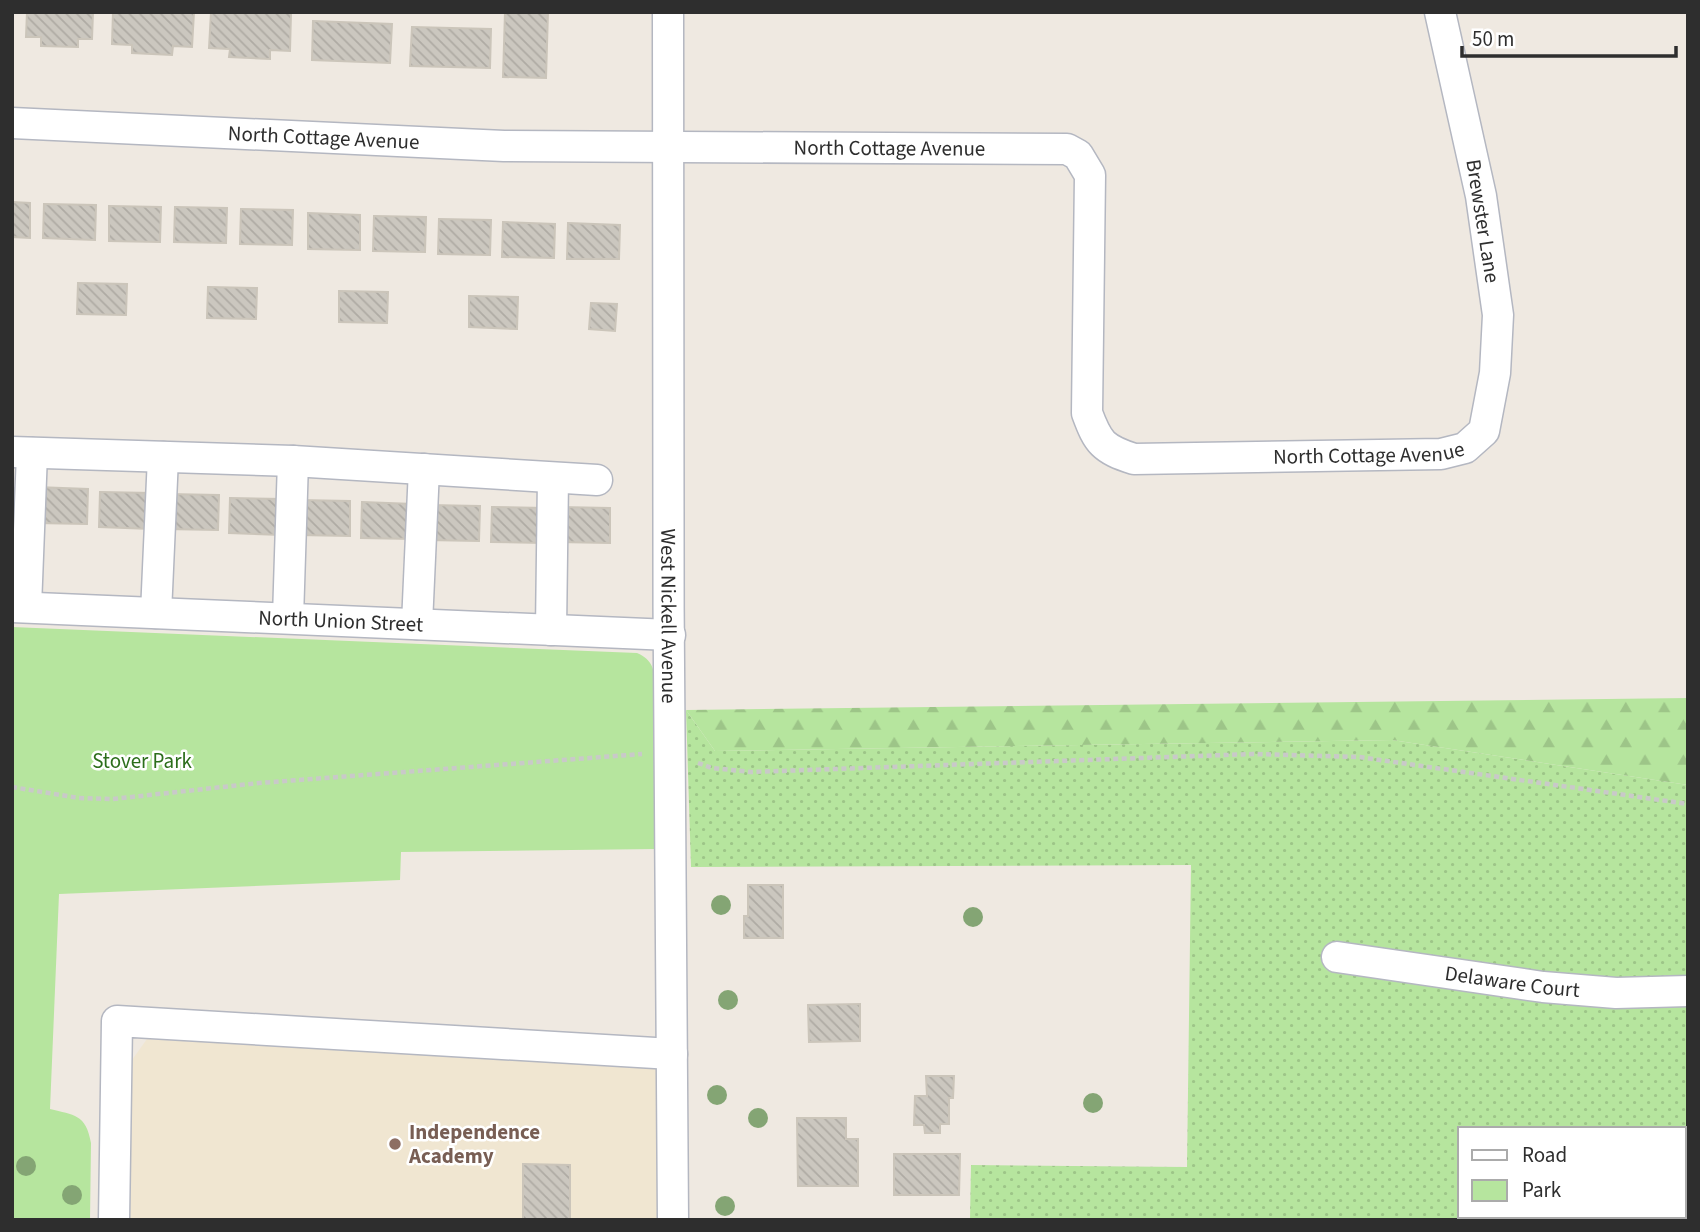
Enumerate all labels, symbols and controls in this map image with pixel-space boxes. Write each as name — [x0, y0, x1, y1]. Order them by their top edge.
scale bar — [1462, 14, 1676, 58]
text: 50 m — [1472, 24, 1514, 54]
street label: North Cottage Avenue — [227, 118, 420, 157]
street label: North Cottage Avenue — [794, 133, 985, 164]
street label: Brewster Lane — [1458, 157, 1508, 285]
street label: North Cottage Avenue — [1273, 434, 1468, 472]
street label: West Nickell Avenue — [653, 528, 684, 704]
street label: North Union Street — [258, 602, 424, 639]
park label: Stover Park — [92, 746, 192, 776]
street label: Delaware Court — [1443, 958, 1581, 1005]
place label: Independence Academy — [408, 1117, 540, 1171]
legend — [1458, 1127, 1686, 1218]
marker: Independence Academy — [387, 1136, 403, 1152]
text: Road — [1522, 1140, 1567, 1170]
text: Park — [1522, 1175, 1562, 1205]

